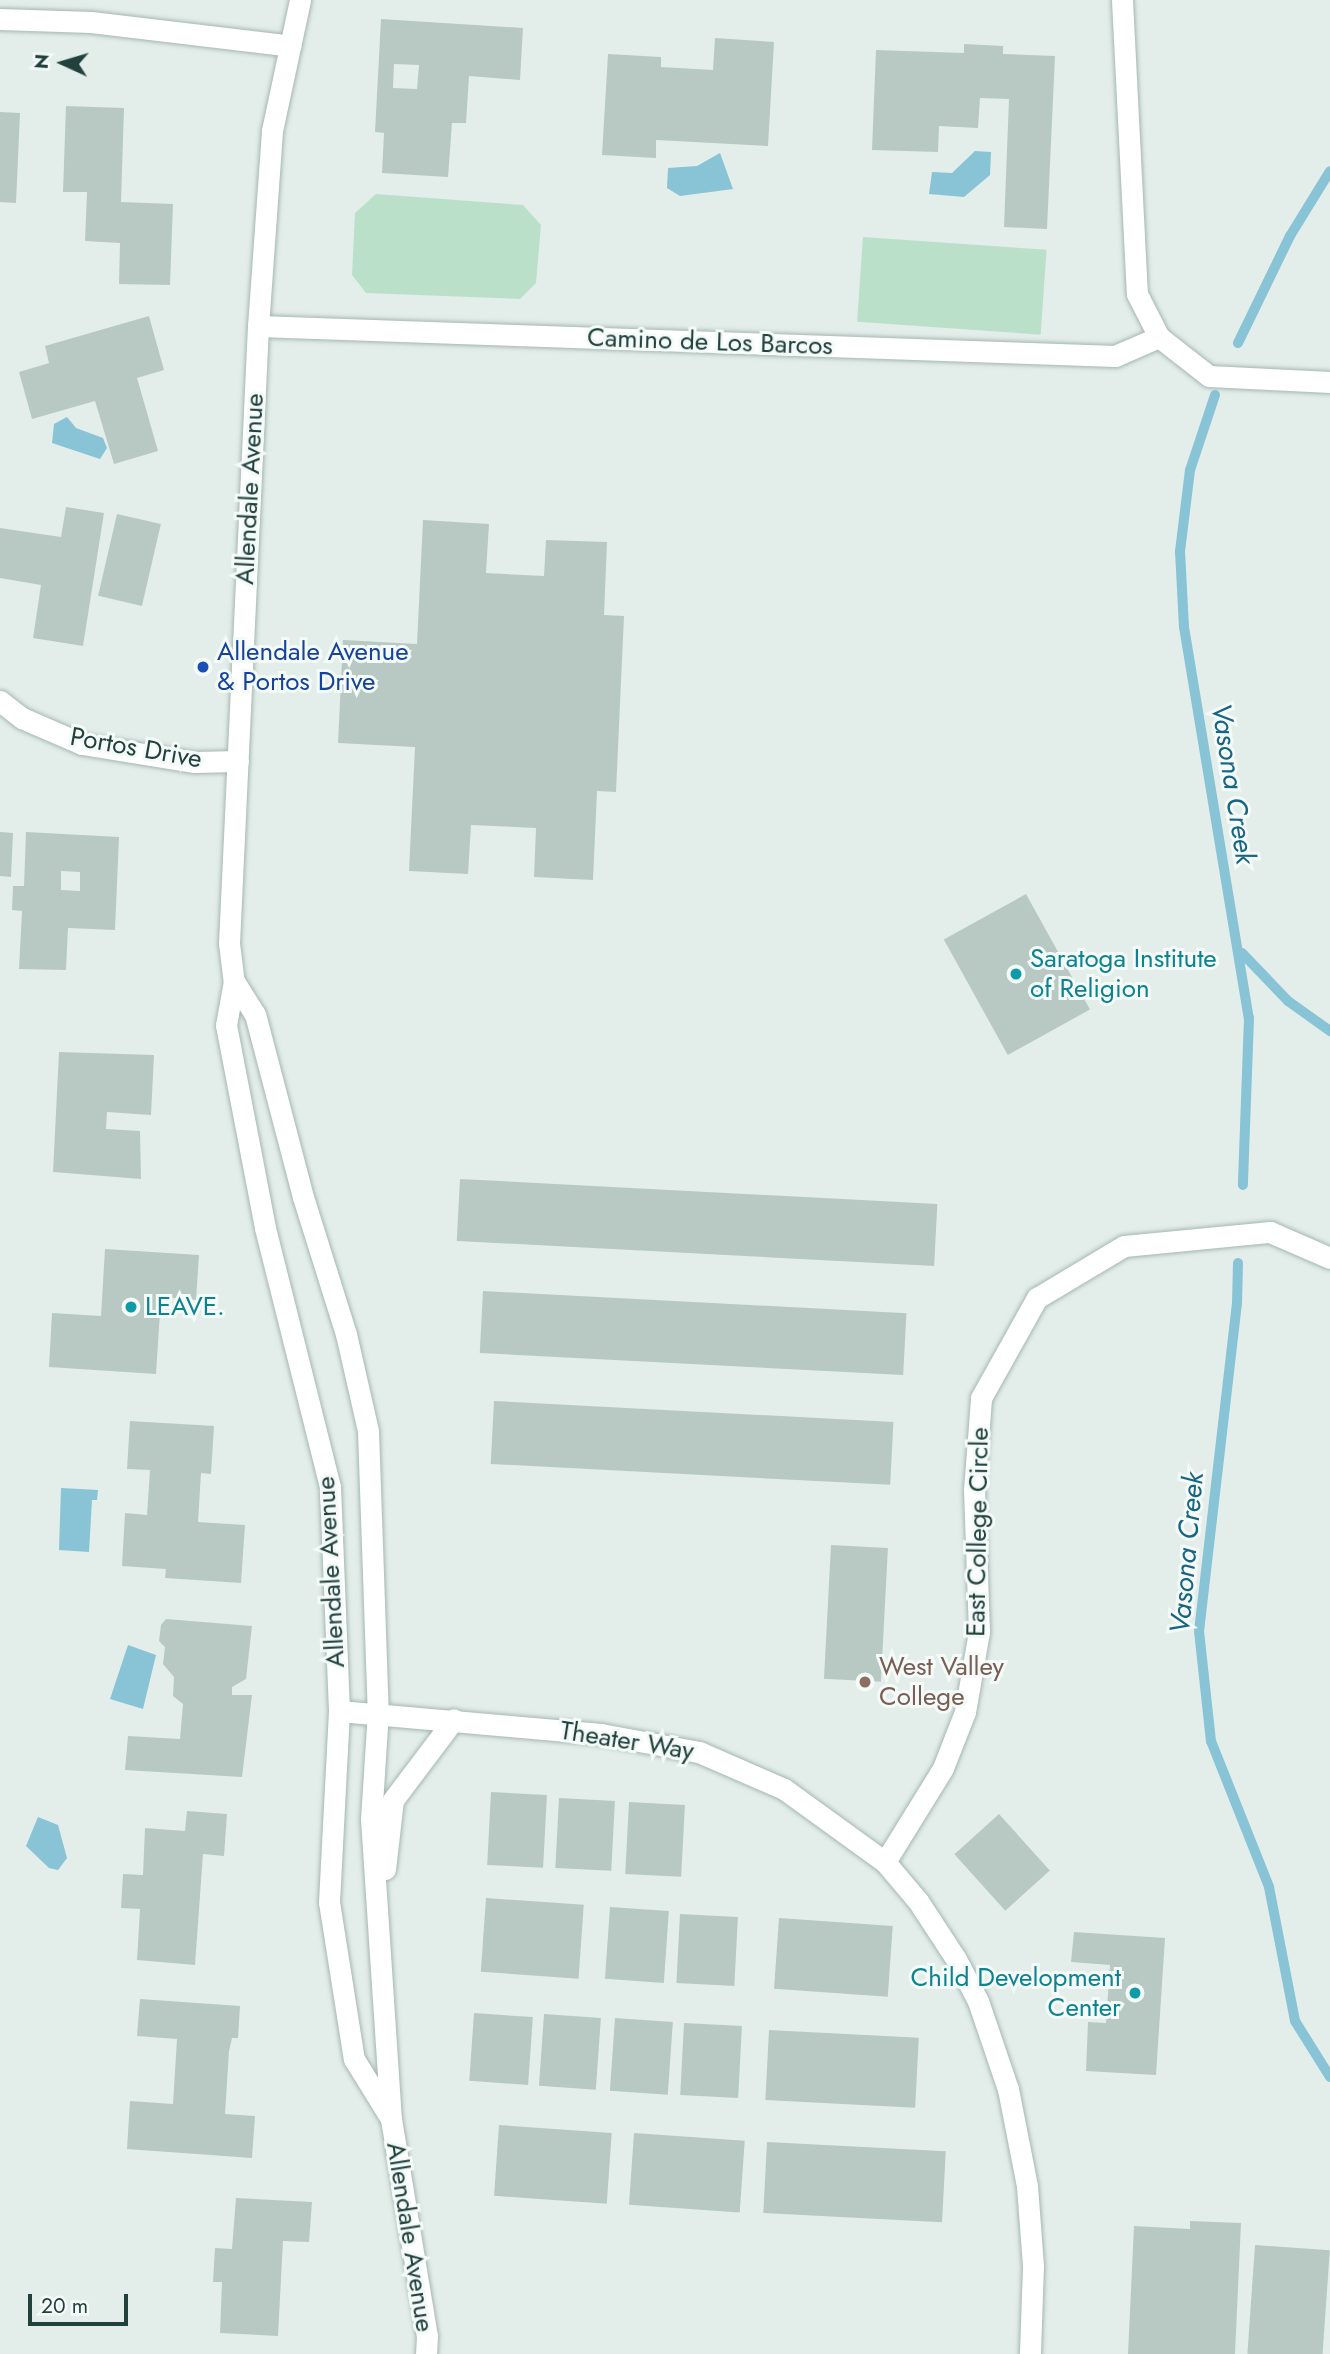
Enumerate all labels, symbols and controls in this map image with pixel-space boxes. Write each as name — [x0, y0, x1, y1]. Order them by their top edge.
north arrow — [28, 28, 98, 98]
text: N — [28, 53, 56, 70]
street label: Camino de Los Barcos — [587, 322, 833, 362]
street label: Allendale Avenue — [229, 392, 271, 586]
place label: Allendale Avenue & Portos Drive — [217, 636, 409, 698]
marker: Allendale Avenue & Portos Drive — [195, 659, 211, 675]
water label: Vasona Creek — [1204, 701, 1262, 867]
street label: Portos Drive — [68, 721, 204, 775]
place label: Saratoga Institute of Religion — [1030, 943, 1217, 1004]
marker: Saratoga Institute of Religion — [1008, 966, 1024, 982]
place label: LEAVE. — [145, 1291, 225, 1323]
marker: LEAVE. — [123, 1299, 139, 1315]
street label: East College Circle — [961, 1427, 995, 1637]
water label: Vasona Creek — [1163, 1471, 1211, 1635]
street label: Allendale Avenue — [310, 1475, 352, 1669]
place label: West Valley College — [879, 1651, 1004, 1712]
marker: West Valley College — [857, 1674, 873, 1690]
street label: Theater Way — [558, 1715, 696, 1767]
place label: Child Development Center — [911, 1962, 1121, 2024]
marker: Child Development Center — [1127, 1985, 1143, 2001]
street label: Allendale Avenue — [380, 2140, 440, 2334]
scale bar — [32, 2280, 131, 2324]
text: 20 m — [41, 2291, 88, 2321]

